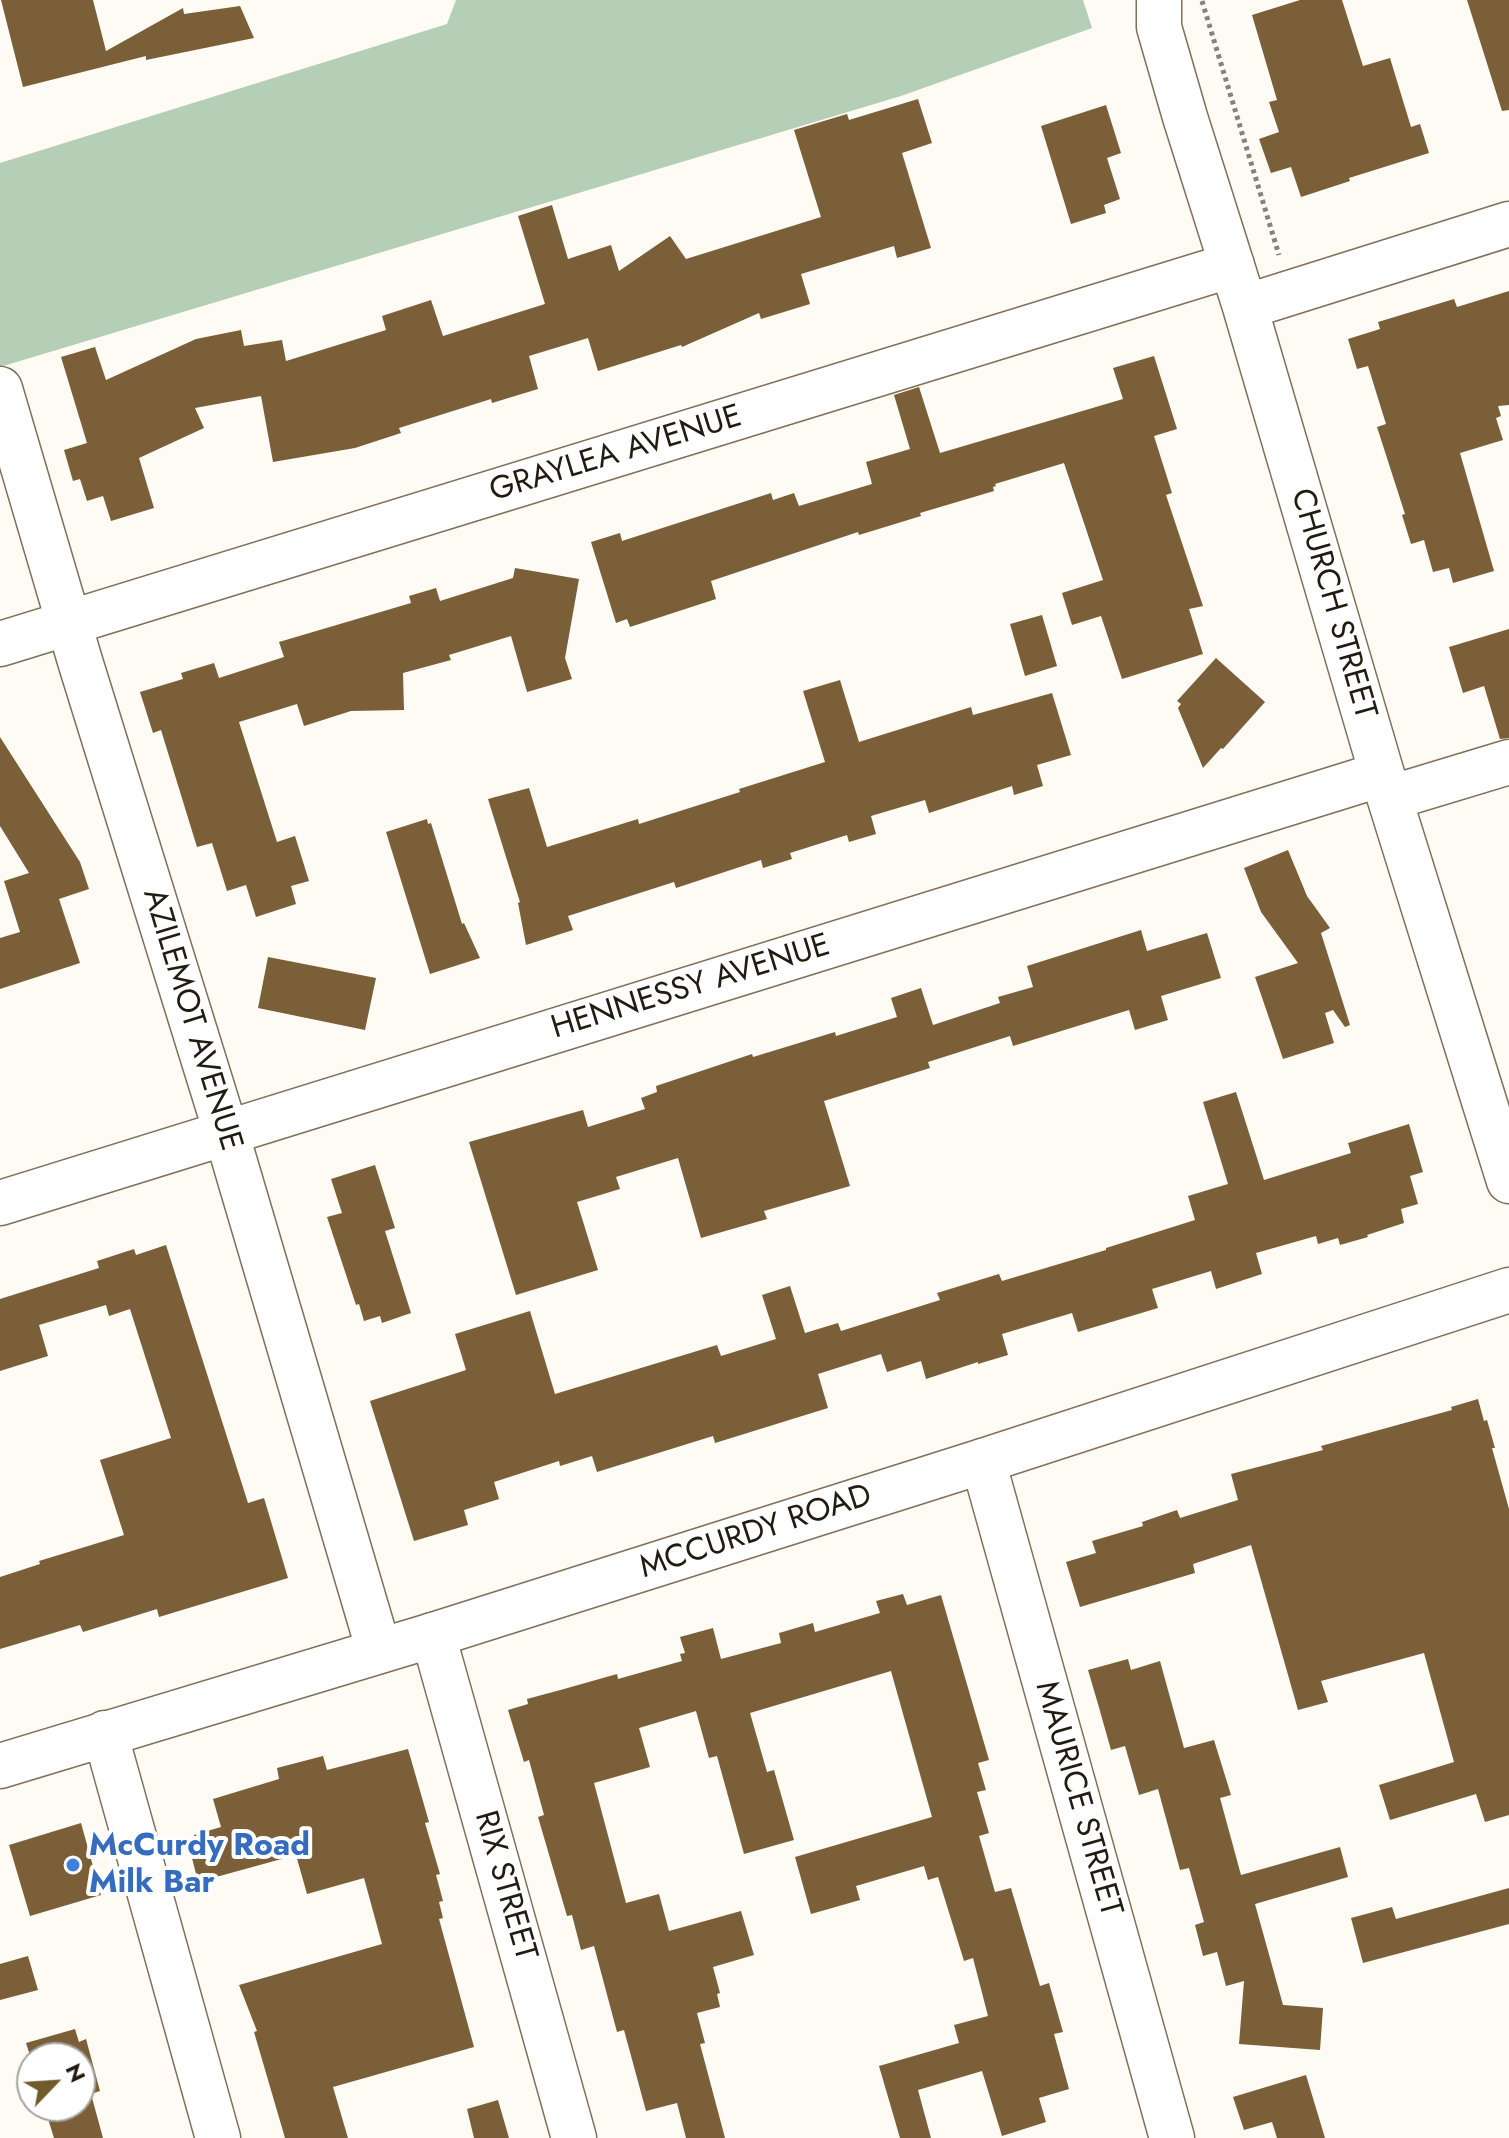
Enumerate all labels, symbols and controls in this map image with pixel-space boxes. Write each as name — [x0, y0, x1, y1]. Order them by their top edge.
street label: GRAYLEA AVENUE — [485, 398, 747, 512]
street label: CHURCH STREET — [1281, 485, 1383, 723]
street label: AZILEMOT AVENUE — [133, 884, 249, 1156]
street label: HENNESSY AVENUE — [547, 927, 835, 1049]
street label: MCCURDY ROAD — [635, 1477, 877, 1589]
street label: MAURICE STREET — [1025, 1677, 1129, 1921]
street label: RIX STREET — [464, 1807, 544, 1965]
place label: McCurdy Road Milk Bar — [89, 1828, 310, 1903]
marker: McCurdy Road Milk Bar — [64, 1856, 82, 1874]
north arrow — [16, 2042, 96, 2122]
text: N — [58, 2058, 94, 2087]

